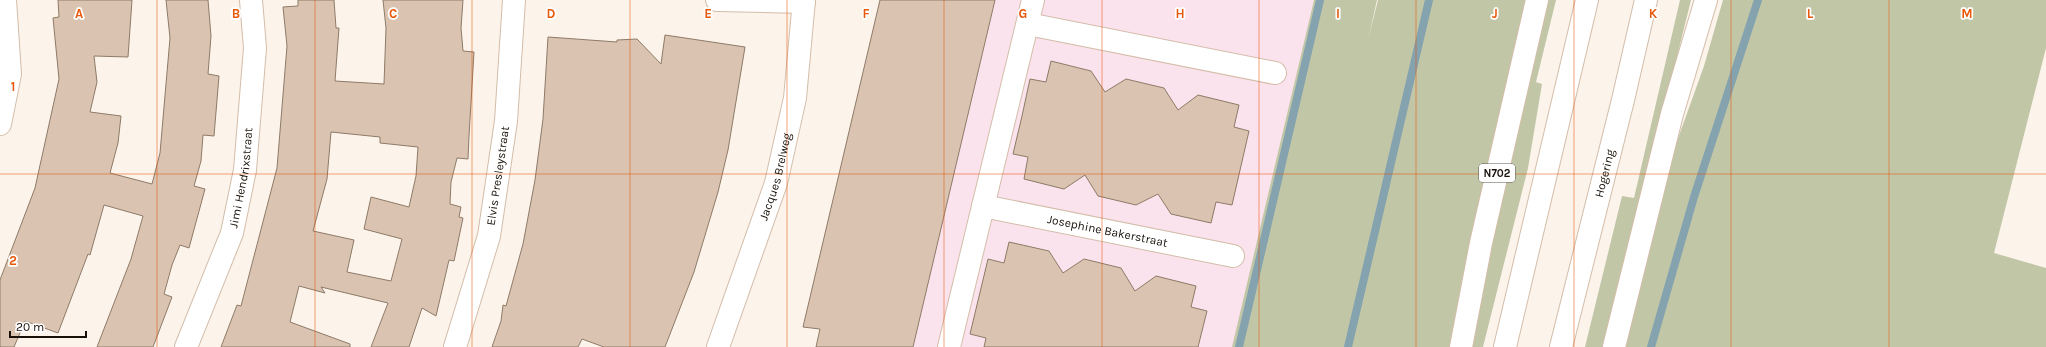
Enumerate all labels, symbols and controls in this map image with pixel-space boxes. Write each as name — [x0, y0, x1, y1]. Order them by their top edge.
text: A — [75, 6, 83, 21]
text: B — [232, 6, 240, 21]
text: C — [389, 6, 397, 21]
text: D — [547, 6, 556, 21]
text: E — [704, 6, 712, 21]
text: F — [862, 6, 870, 21]
text: G — [1019, 6, 1027, 21]
text: H — [1175, 6, 1185, 21]
text: I — [1336, 6, 1340, 21]
text: J — [1492, 6, 1498, 21]
text: K — [1649, 6, 1658, 21]
text: L — [1807, 6, 1814, 21]
text: M — [1961, 6, 1973, 21]
text: 1 — [11, 79, 15, 94]
street label: Elvis Presleystraat — [484, 125, 512, 226]
street label: Jimi Hendrixstraat — [226, 127, 255, 229]
street label: Jacques Brelweg — [756, 131, 794, 222]
street label: Hogering — [1592, 147, 1617, 199]
road number: N702 — [1479, 164, 1515, 182]
street label: Josephine Bakerstraat — [1046, 212, 1169, 250]
text: 2 — [9, 253, 17, 268]
scale bar — [10, 313, 86, 339]
text: 20 m — [16, 320, 44, 334]

